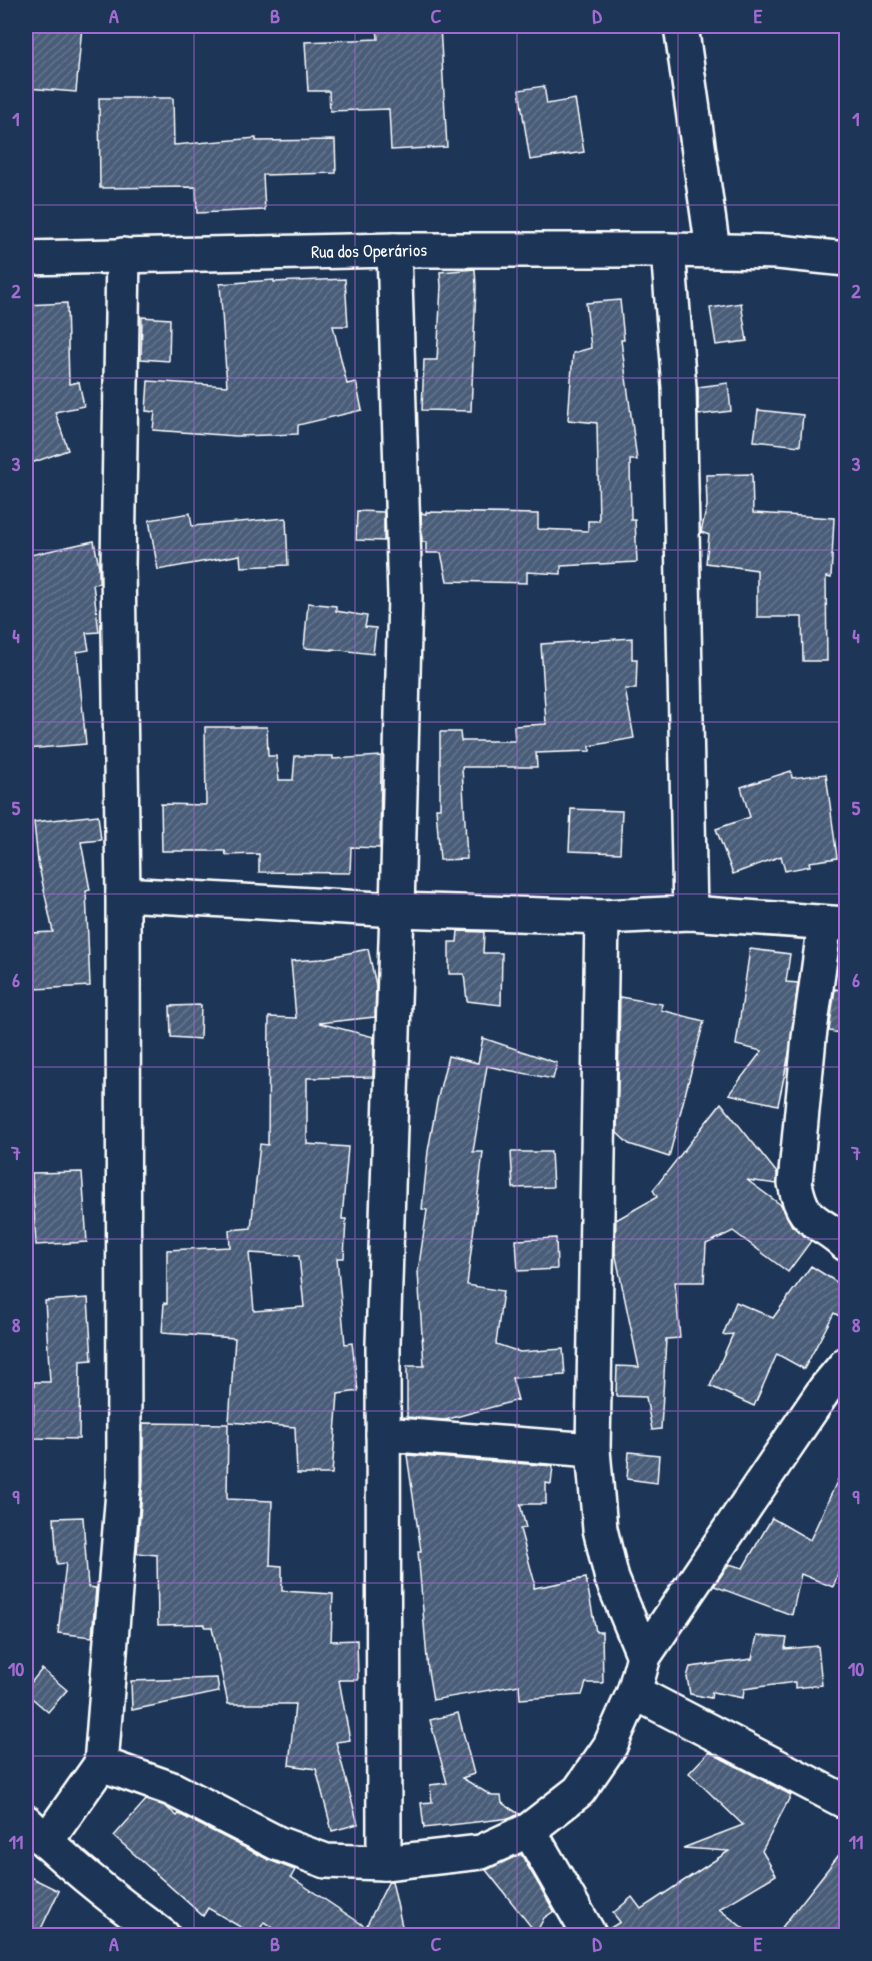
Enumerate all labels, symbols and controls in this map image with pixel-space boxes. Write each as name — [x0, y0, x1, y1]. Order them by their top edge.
text: A — [109, 2, 119, 29]
text: B — [270, 2, 280, 29]
text: C — [431, 2, 442, 29]
text: D — [592, 2, 602, 29]
text: E — [754, 2, 763, 29]
text: 1 — [12, 105, 20, 132]
text: 1 — [852, 105, 860, 132]
street label: Rua dos Operários — [311, 237, 427, 264]
text: 2 — [11, 277, 21, 304]
text: 2 — [851, 277, 861, 304]
text: 3 — [12, 450, 21, 477]
text: 3 — [852, 450, 861, 477]
text: 4 — [12, 622, 20, 649]
text: 4 — [852, 622, 860, 649]
text: 5 — [12, 794, 21, 821]
text: 5 — [852, 794, 861, 821]
text: 6 — [12, 966, 20, 993]
text: 6 — [852, 966, 860, 993]
text: 7 — [10, 1139, 21, 1166]
text: 7 — [850, 1139, 861, 1166]
text: 8 — [12, 1311, 21, 1338]
text: 8 — [852, 1311, 861, 1338]
text: 9 — [12, 1483, 20, 1510]
text: 9 — [852, 1483, 860, 1510]
text: 10 — [8, 1655, 24, 1682]
text: 10 — [848, 1655, 864, 1682]
text: 11 — [9, 1828, 23, 1855]
text: 11 — [849, 1828, 863, 1855]
text: A — [109, 1930, 119, 1957]
text: B — [270, 1930, 280, 1957]
text: C — [431, 1930, 442, 1957]
text: D — [592, 1930, 602, 1957]
text: E — [754, 1930, 763, 1957]

